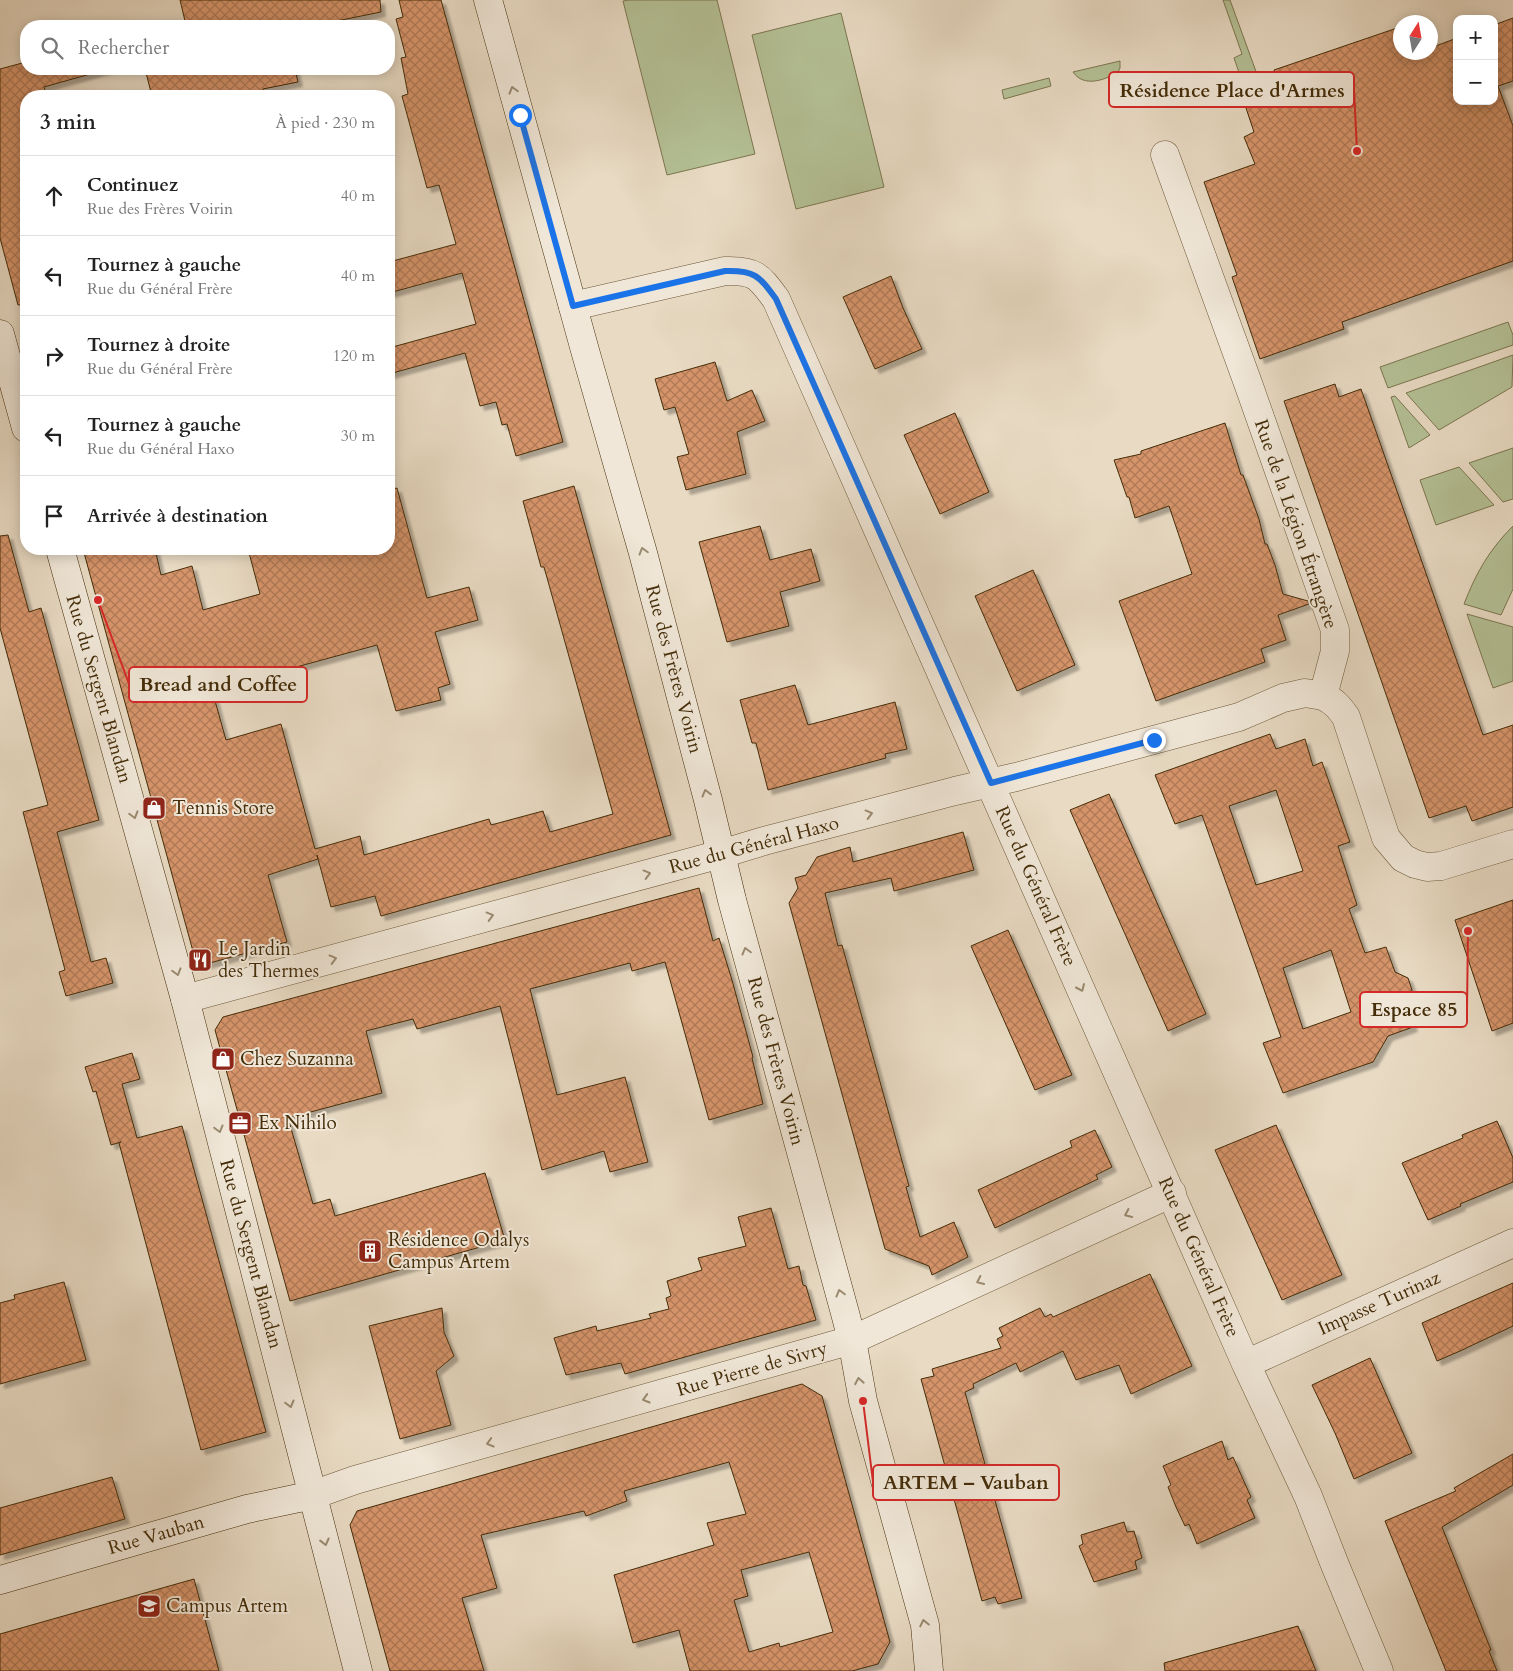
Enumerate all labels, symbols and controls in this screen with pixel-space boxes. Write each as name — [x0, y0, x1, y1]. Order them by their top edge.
north arrow — [1393, 15, 1438, 60]
map controls — [1453, 15, 1498, 105]
button: + — [1453, 15, 1498, 60]
search box — [20, 20, 395, 75]
icon: search — [38, 34, 66, 62]
text: Rechercher — [78, 35, 169, 61]
button: − — [1453, 60, 1498, 105]
callout: Résidence Place d'Armes — [1109, 72, 1354, 107]
text: Résidence Place d'Armes — [1119, 77, 1345, 104]
one-way arrow — [509, 87, 519, 95]
route start — [509, 104, 532, 127]
text: 3 min — [40, 108, 96, 137]
text: À pied · 230 m — [275, 112, 375, 134]
text: Continuez — [87, 172, 178, 198]
icon: ahead — [40, 182, 68, 210]
text: 40 m — [341, 185, 375, 207]
text: Rue des Frères Voirin — [87, 198, 233, 220]
text: Tournez à gauche — [87, 252, 241, 278]
icon: left — [40, 262, 68, 290]
text: 40 m — [341, 265, 375, 287]
text: Rue du Général Frère — [87, 278, 233, 300]
text: Tournez à droite — [87, 332, 230, 358]
icon: right — [40, 342, 68, 370]
text: 120 m — [333, 345, 375, 367]
text: Rue du Général Frère — [87, 358, 233, 380]
text: Tournez à gauche — [87, 412, 241, 438]
street label: Rue de la Légion Étrangère — [1248, 416, 1344, 632]
icon: left — [40, 422, 68, 450]
text: 30 m — [341, 425, 375, 447]
text: Rue du Général Haxo — [87, 438, 234, 460]
icon: arrive — [40, 502, 68, 530]
text: Arrivée à destination — [87, 503, 268, 529]
one-way arrow — [638, 548, 648, 556]
street label: Rue des Frères Voirin — [639, 582, 709, 756]
street label: Rue du Sergent Blandan — [60, 592, 138, 787]
callout: Bread and Coffee — [129, 667, 307, 702]
text: Bread and Coffee — [139, 671, 297, 698]
route end — [1143, 729, 1166, 752]
one-way arrow — [701, 789, 712, 797]
shop icon: Tennis Store — [141, 795, 167, 821]
place label: Tennis Store — [172, 795, 274, 821]
street label: Rue du Général Frère — [989, 802, 1083, 970]
one-way arrow — [864, 809, 872, 819]
one-way arrow — [128, 810, 138, 818]
street label: Rue du Général Haxo — [666, 810, 842, 880]
one-way arrow — [642, 869, 651, 880]
one-way arrow — [486, 912, 494, 922]
place label: Le Jardin des Thermes — [218, 936, 319, 984]
restaurant icon: Le Jardin des Thermes — [187, 947, 213, 973]
one-way arrow — [741, 947, 751, 955]
one-way arrow — [329, 954, 337, 964]
one-way arrow — [171, 967, 182, 976]
street label: Rue des Frères Voirin — [741, 974, 811, 1148]
one-way arrow — [1075, 983, 1086, 992]
callout: Espace 85 — [1360, 992, 1467, 1027]
text: Espace 85 — [1371, 996, 1457, 1023]
shop icon: Chez Suzanna — [210, 1046, 236, 1072]
place label: Chez Suzanna — [240, 1046, 354, 1072]
office icon: Ex Nihilo — [227, 1110, 253, 1136]
place label: Ex Nihilo — [258, 1110, 337, 1136]
one-way arrow — [213, 1124, 223, 1132]
street label: Rue du Sergent Blandan — [213, 1156, 289, 1352]
street label: Rue du Général Frère — [1152, 1173, 1246, 1341]
one-way arrow — [1124, 1207, 1133, 1218]
place label: Résidence Odalys Campus Artem — [388, 1227, 529, 1275]
building icon: Résidence Odalys Campus Artem — [357, 1238, 383, 1264]
street label: Impasse Turinaz — [1314, 1264, 1445, 1342]
one-way arrow — [976, 1275, 985, 1286]
one-way arrow — [835, 1289, 845, 1298]
street label: Rue Pierre de Sivry — [674, 1335, 830, 1403]
one-way arrow — [855, 1377, 865, 1386]
one-way arrow — [643, 1393, 651, 1403]
one-way arrow — [285, 1400, 295, 1408]
one-way arrow — [486, 1437, 494, 1447]
callout: ARTEM – Vauban — [873, 1465, 1059, 1500]
text: ARTEM – Vauban — [883, 1469, 1049, 1496]
street label: Rue Vauban — [105, 1509, 207, 1561]
one-way arrow — [319, 1537, 330, 1546]
school or university icon: Campus Artem — [136, 1593, 162, 1619]
place label: Campus Artem — [166, 1593, 289, 1619]
one-way arrow — [919, 1618, 930, 1627]

